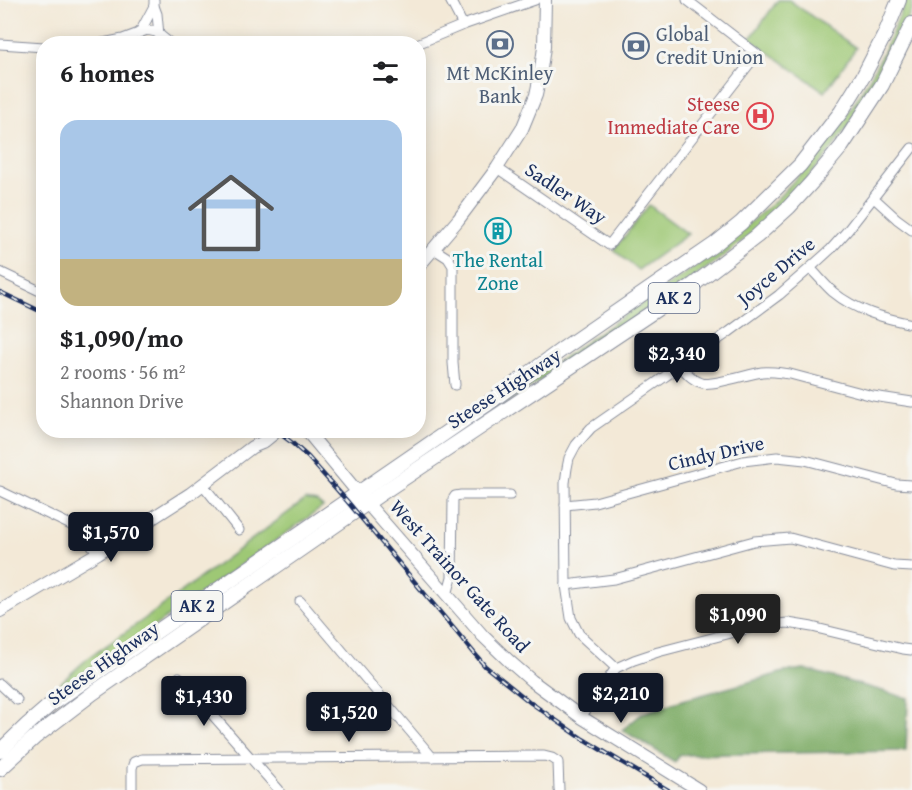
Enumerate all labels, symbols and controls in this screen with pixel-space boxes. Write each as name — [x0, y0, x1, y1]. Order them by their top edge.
place label: Global Credit Union — [656, 19, 763, 71]
bank icon: Mt McKinley Bank — [485, 29, 515, 59]
bank icon: Global Credit Union — [621, 31, 651, 61]
text: 6 homes — [60, 53, 155, 92]
icon: filters — [369, 56, 402, 89]
place label: Mt McKinley Bank — [447, 58, 553, 110]
place label: Steese Immediate Care — [608, 89, 740, 141]
hospital icon: Steese Immediate Care — [745, 101, 775, 131]
street label: Sadler Way — [520, 155, 613, 231]
icon: home — [177, 159, 285, 267]
building icon: The Rental Zone — [483, 216, 513, 246]
street label: Joyce Drive — [728, 229, 821, 314]
place label: The Rental Zone — [453, 245, 544, 297]
road number: AK 2 — [648, 283, 700, 313]
text: $1,090/mo — [60, 318, 183, 357]
pin: $2,340 — [628, 333, 726, 384]
text: $2,340 — [648, 338, 706, 367]
street label: Steese Highway — [441, 340, 566, 435]
text: 2 rooms · 56 m² — [60, 357, 186, 386]
text: Shannon Drive — [60, 386, 184, 415]
street label: Cindy Drive — [665, 427, 767, 478]
street label: West Trainor Gate Road — [384, 493, 537, 659]
pin: $1,570 — [62, 512, 160, 563]
text: $1,570 — [82, 517, 140, 546]
road number: AK 2 — [172, 591, 222, 621]
pin: $1,090 — [689, 594, 787, 645]
text: $1,090 — [709, 599, 767, 628]
street label: Steese Highway — [41, 613, 165, 712]
pin: $2,210 — [572, 673, 670, 724]
pin: $1,430 — [155, 676, 253, 727]
text: $2,210 — [592, 678, 650, 707]
text: $1,430 — [175, 681, 233, 710]
pin: $1,520 — [300, 692, 398, 743]
text: $1,520 — [320, 697, 378, 726]

